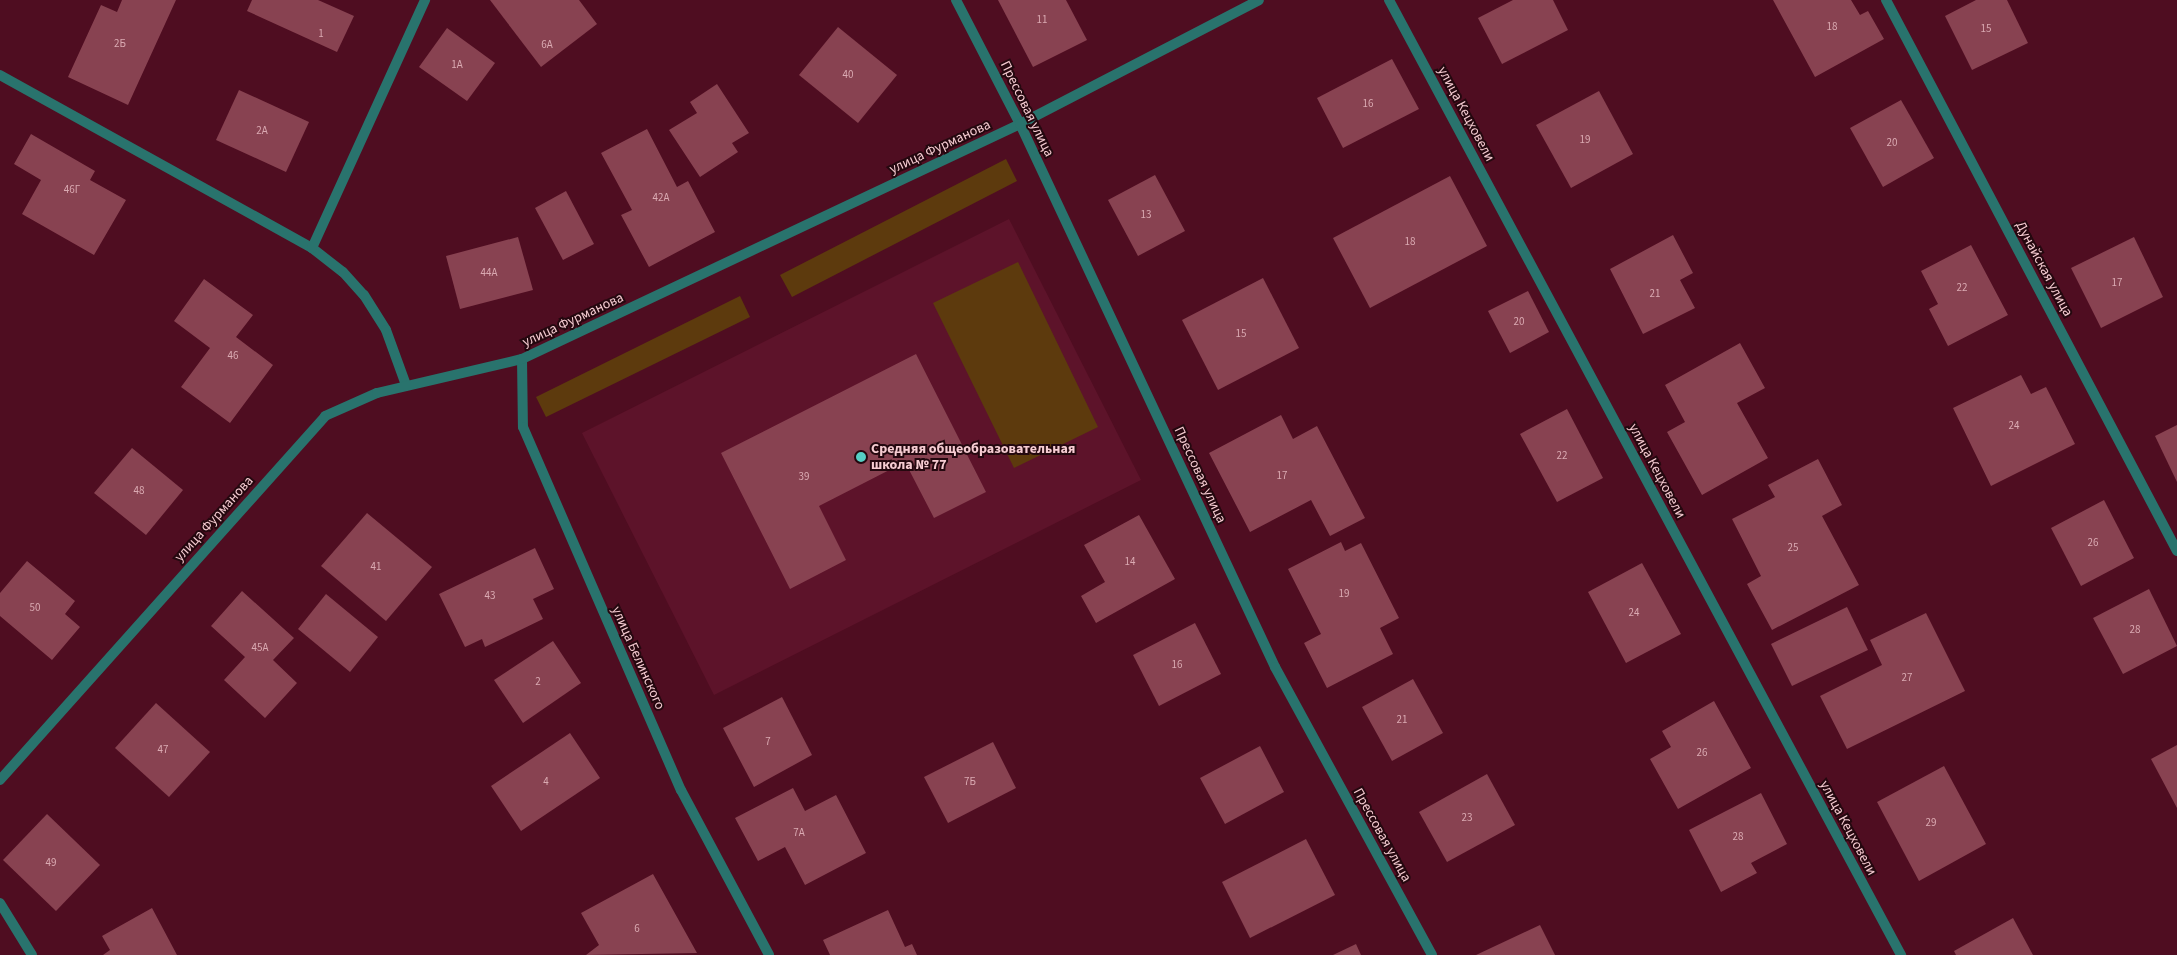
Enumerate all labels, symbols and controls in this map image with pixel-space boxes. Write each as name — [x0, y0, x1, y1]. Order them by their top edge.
house number: 11 — [1037, 13, 1047, 27]
house number: 18 — [1827, 20, 1837, 34]
house number: 15 — [1981, 22, 1991, 36]
house number: 1 — [318, 27, 324, 41]
house number: 2Б — [114, 37, 126, 51]
house number: 6А — [541, 38, 553, 52]
house number: 1А — [451, 58, 463, 72]
street label: Прессовая улица — [997, 58, 1057, 160]
street label: улица Кецховели — [1434, 64, 1498, 164]
house number: 40 — [843, 68, 853, 82]
house number: 16 — [1363, 97, 1373, 111]
street label: улица Фурманова — [887, 116, 993, 178]
house number: 2А — [256, 124, 268, 138]
house number: 19 — [1580, 133, 1590, 147]
house number: 20 — [1887, 136, 1897, 150]
house number: 46Г — [64, 183, 80, 197]
house number: 42А — [653, 191, 669, 205]
house number: 13 — [1141, 208, 1151, 222]
street label: Дунайская улица — [2012, 219, 2076, 319]
house number: 18 — [1405, 235, 1415, 249]
house number: 44А — [481, 266, 497, 280]
house number: 17 — [2112, 276, 2122, 290]
house number: 22 — [1957, 281, 1967, 295]
house number: 21 — [1650, 287, 1660, 301]
street label: улица Фурманова — [520, 289, 626, 351]
house number: 20 — [1514, 315, 1524, 329]
house number: 15 — [1236, 327, 1246, 341]
house number: 46 — [228, 349, 238, 363]
house number: 24 — [2009, 419, 2019, 433]
street label: улица Кецховели — [1625, 421, 1689, 521]
street label: Прессовая улица — [1170, 424, 1230, 526]
place label: Средняя общеобразовательная школа № 77 — [871, 441, 1075, 474]
house number: 22 — [1557, 449, 1567, 463]
marker: Средняя общеобразовательная школа № 77 — [855, 451, 867, 463]
house number: 17 — [1277, 469, 1287, 483]
house number: 39 — [799, 470, 809, 484]
street label: улица Фурманова — [171, 473, 257, 565]
house number: 48 — [134, 484, 144, 498]
house number: 26 — [2088, 536, 2098, 550]
house number: 25 — [1788, 541, 1798, 555]
house number: 14 — [1125, 555, 1135, 569]
house number: 41 — [371, 560, 381, 574]
house number: 19 — [1339, 587, 1349, 601]
house number: 43 — [485, 589, 495, 603]
house number: 50 — [30, 601, 40, 615]
street label: улица Белинского — [608, 604, 668, 712]
house number: 24 — [1629, 606, 1639, 620]
house number: 28 — [2130, 623, 2140, 637]
house number: 45А — [252, 641, 268, 655]
house number: 16 — [1172, 658, 1182, 672]
house number: 27 — [1902, 671, 1912, 685]
house number: 2 — [535, 675, 541, 689]
house number: 21 — [1397, 713, 1407, 727]
house number: 7 — [765, 735, 771, 749]
house number: 47 — [158, 743, 168, 757]
house number: 26 — [1697, 746, 1707, 760]
house number: 4 — [543, 775, 549, 789]
house number: 7Б — [964, 775, 976, 789]
street label: улица Кецховели — [1816, 778, 1880, 878]
street label: Прессовая улица — [1349, 785, 1415, 885]
house number: 23 — [1462, 811, 1472, 825]
house number: 29 — [1926, 816, 1936, 830]
house number: 7А — [793, 826, 805, 840]
house number: 28 — [1733, 830, 1743, 844]
house number: 49 — [46, 856, 56, 870]
house number: 6 — [634, 922, 640, 936]

